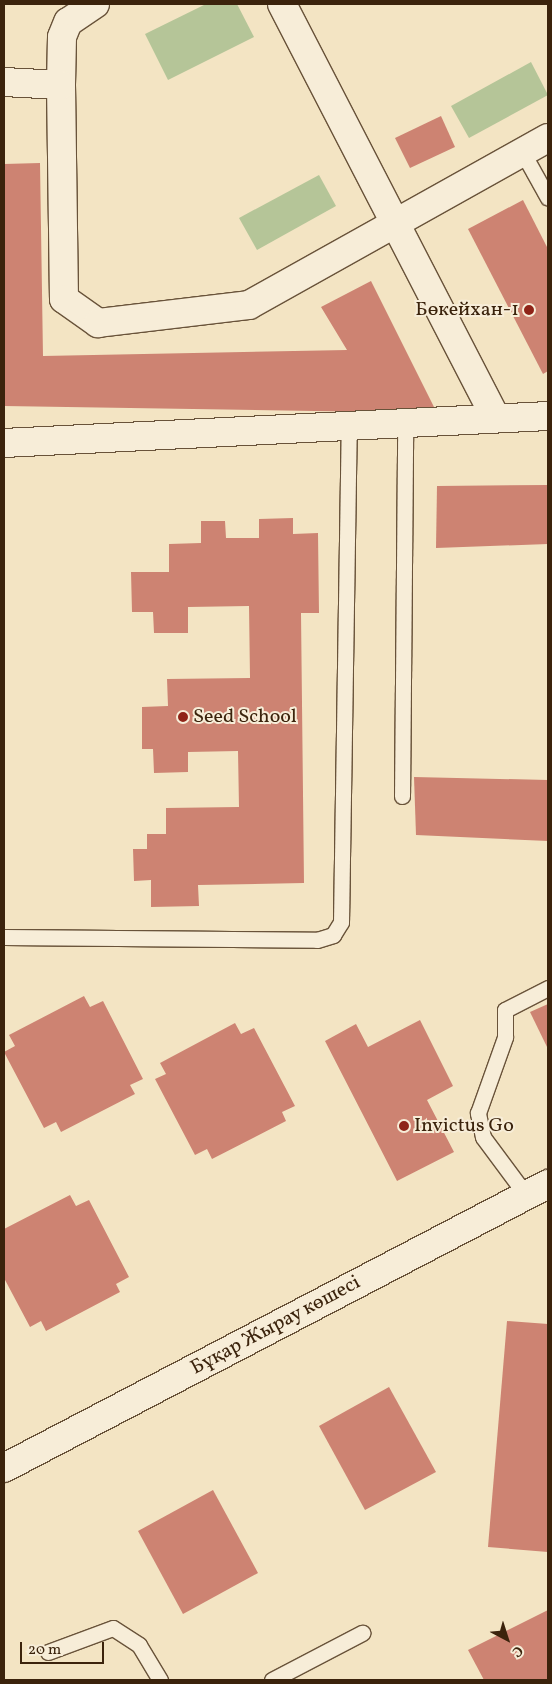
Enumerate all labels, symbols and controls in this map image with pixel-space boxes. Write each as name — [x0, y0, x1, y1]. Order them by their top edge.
place label: Бөкейхан-1 — [415, 298, 519, 322]
marker: Бөкейхан-1 — [523, 304, 535, 316]
place label: Seed School — [193, 705, 297, 729]
marker: Seed School — [177, 711, 189, 723]
place label: Invictus Go — [414, 1114, 514, 1138]
marker: Invictus Go — [398, 1120, 410, 1132]
street label: Бұқар Жырау көшесі — [187, 1271, 365, 1381]
north arrow — [482, 1614, 532, 1664]
scale bar — [22, 1632, 106, 1664]
text: 20 m — [28, 1640, 61, 1661]
text: С — [507, 1641, 527, 1661]

